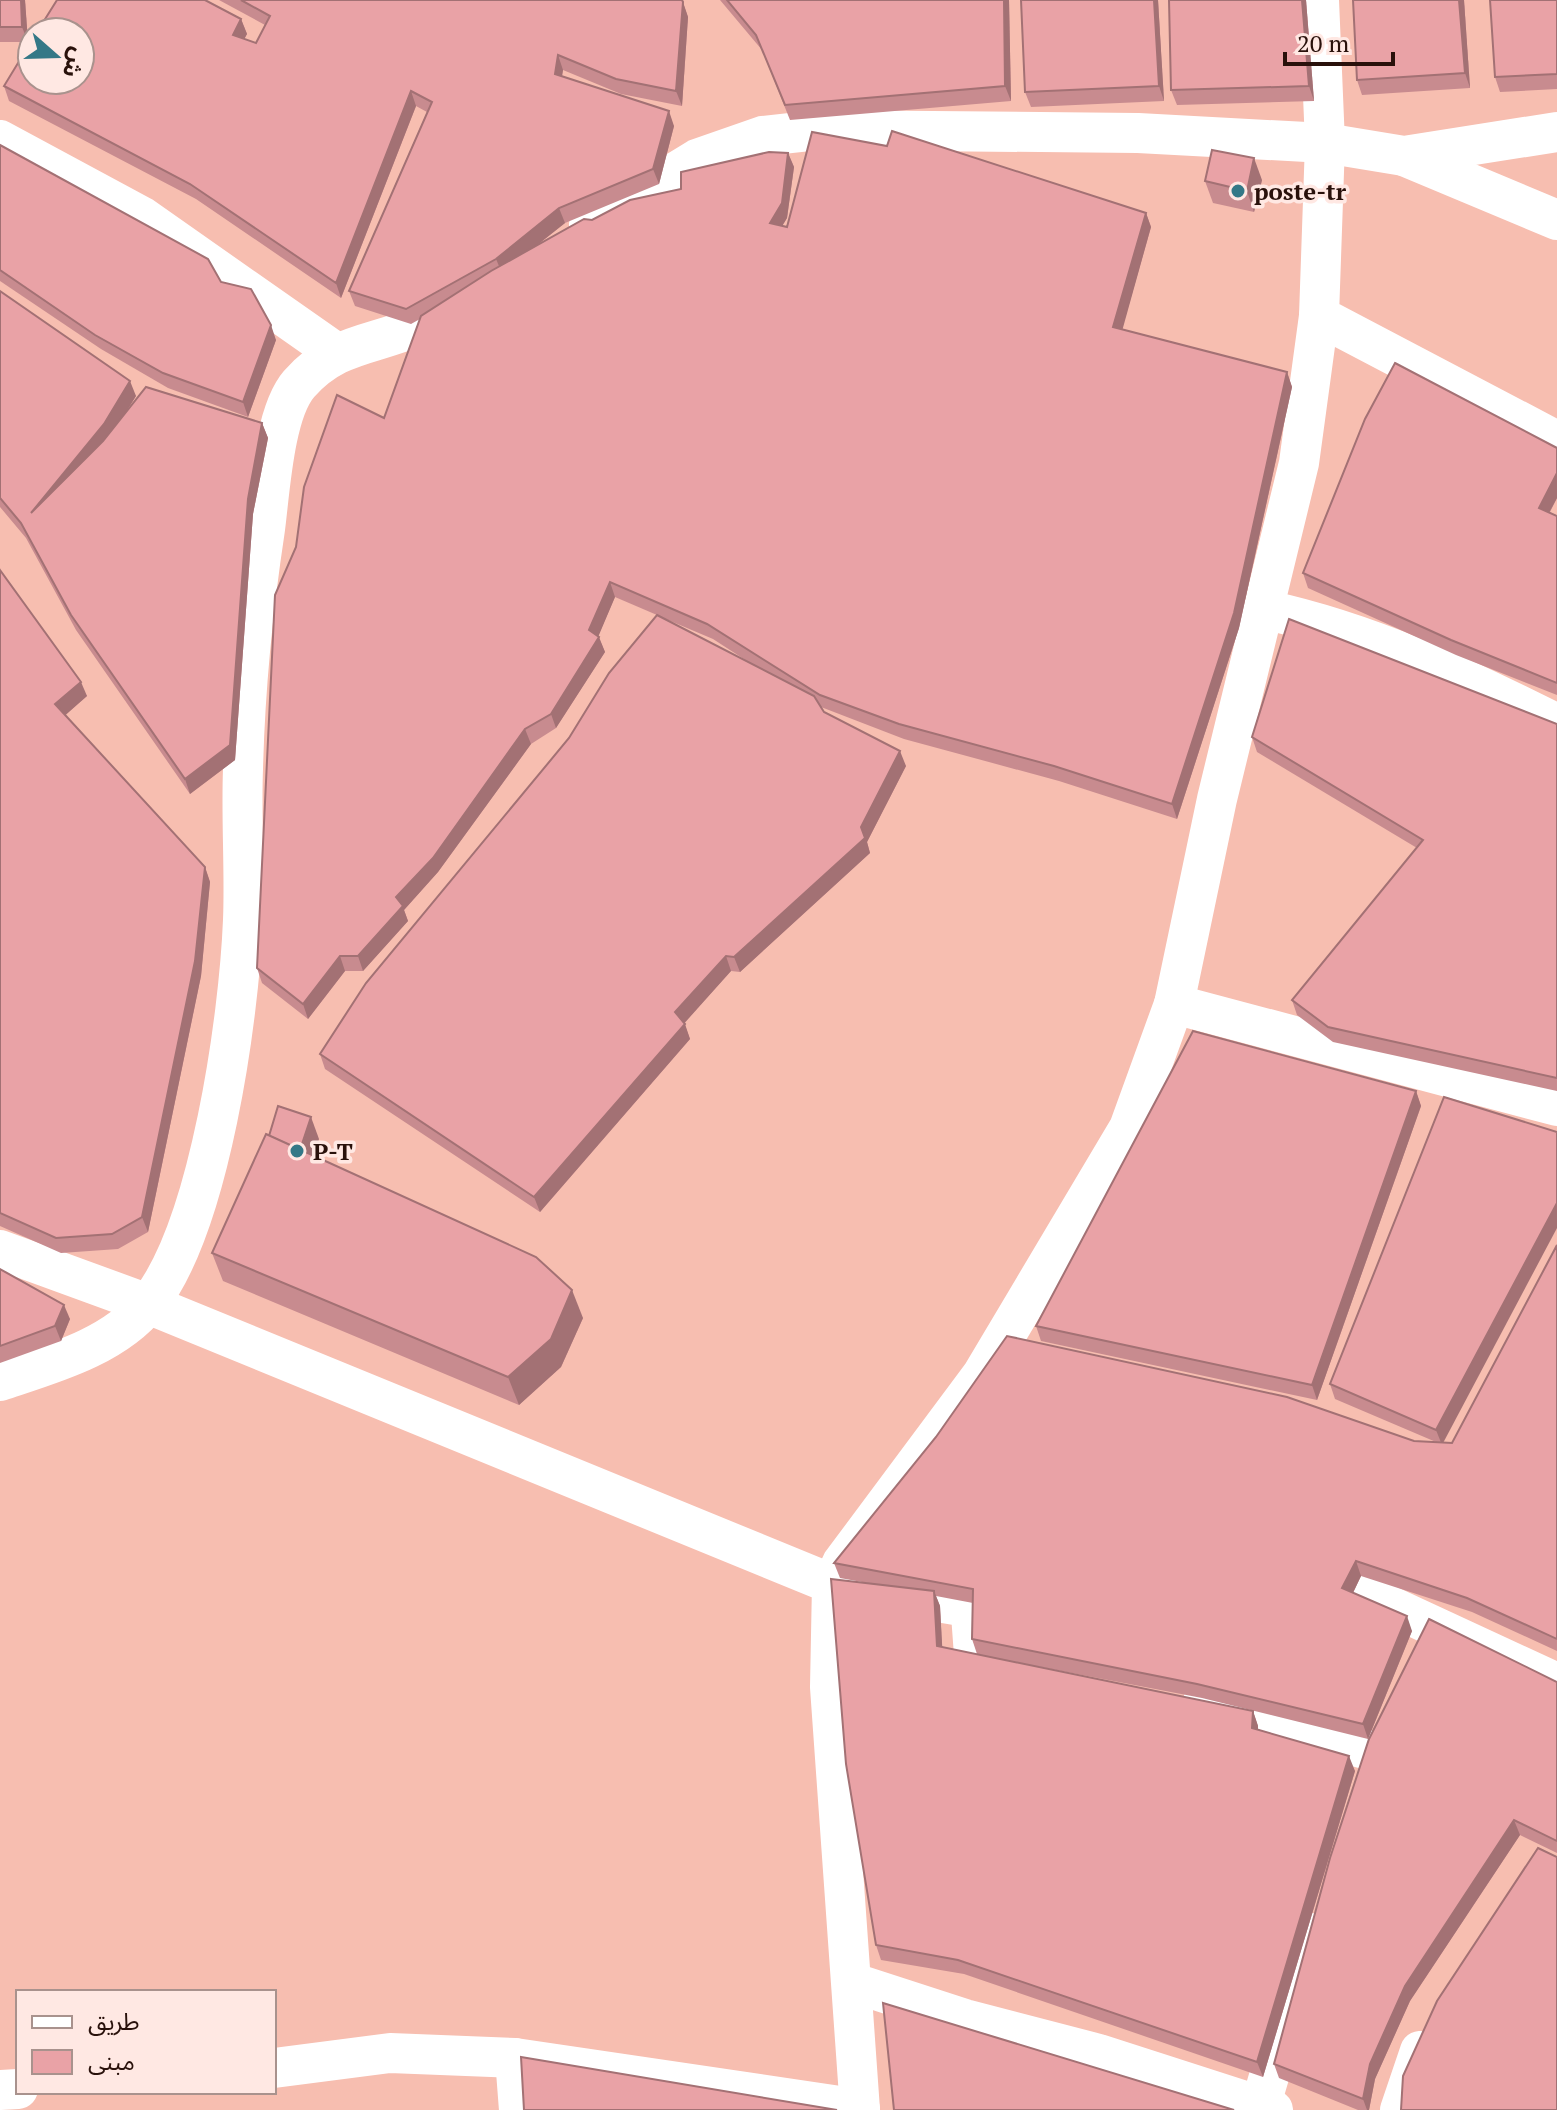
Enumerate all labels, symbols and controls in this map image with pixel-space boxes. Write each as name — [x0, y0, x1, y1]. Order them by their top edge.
north arrow — [16, 16, 96, 96]
scale bar — [1285, 16, 1393, 66]
text: 20 m — [1297, 27, 1349, 59]
text: ش — [56, 44, 94, 82]
place label: poste-tr — [1254, 175, 1347, 207]
marker: poste-tr — [1229, 182, 1247, 200]
place label: P-T — [313, 1135, 353, 1167]
marker: P-T — [288, 1142, 306, 1160]
legend — [16, 1990, 276, 2094]
text: طريق — [88, 2005, 140, 2037]
text: مبنى — [88, 2045, 135, 2077]

